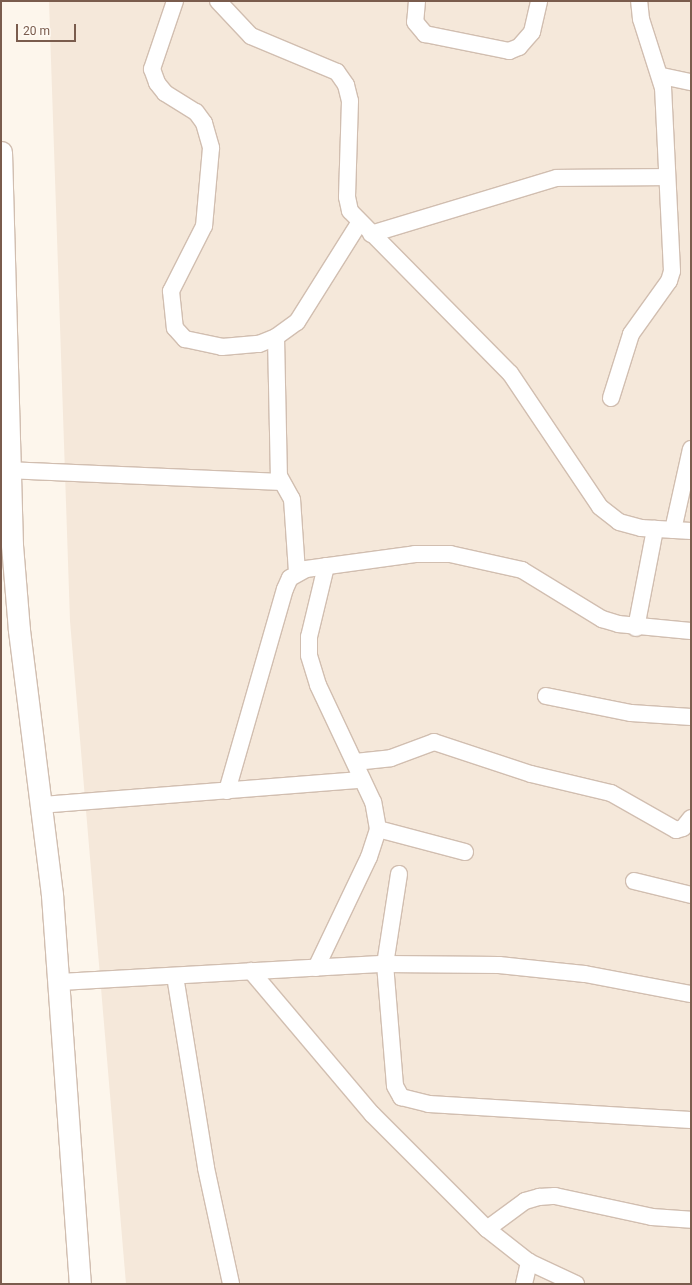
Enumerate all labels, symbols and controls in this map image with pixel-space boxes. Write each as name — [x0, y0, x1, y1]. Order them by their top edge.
scale bar — [18, 16, 78, 42]
text: 20 m — [23, 24, 50, 38]

